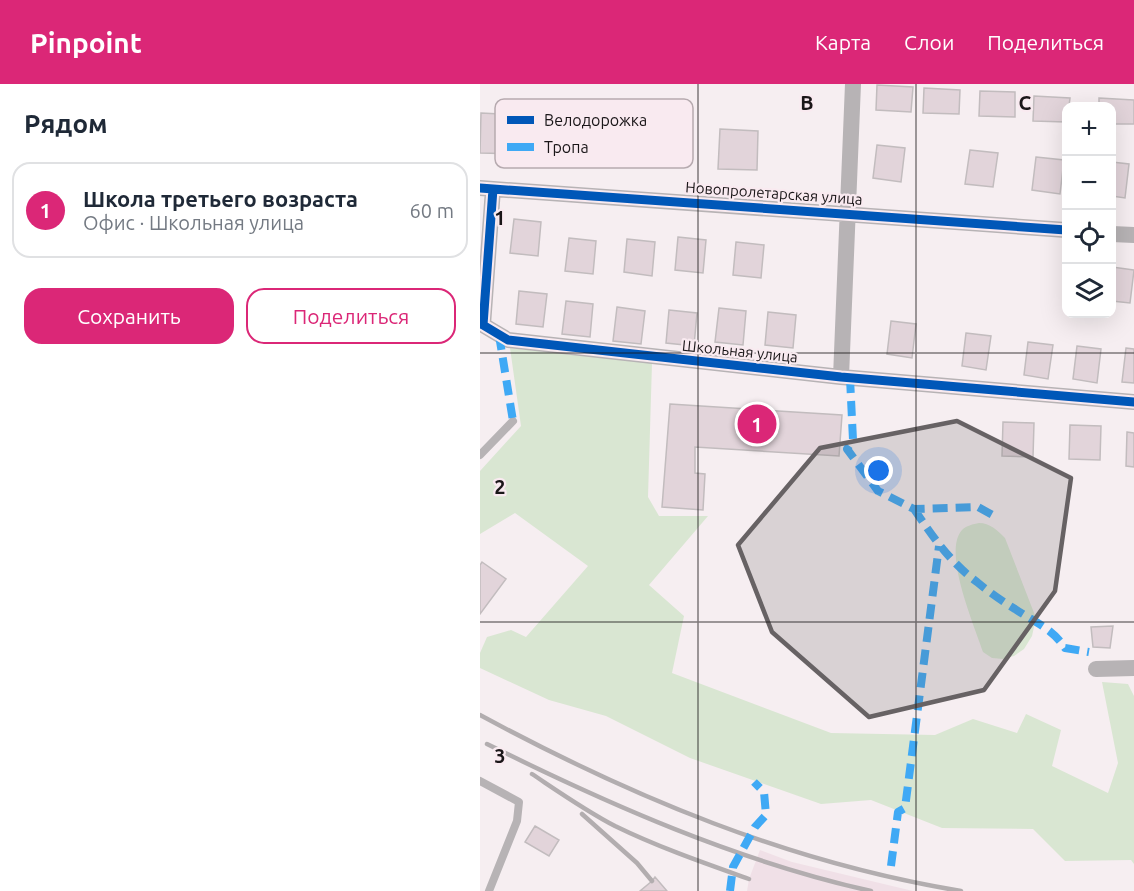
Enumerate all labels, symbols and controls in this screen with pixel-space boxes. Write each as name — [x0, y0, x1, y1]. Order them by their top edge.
text: Pinpoint — [30, 27, 142, 58]
text: Карта — [815, 30, 871, 54]
text: Слои — [904, 30, 954, 54]
text: Поделиться — [987, 30, 1104, 54]
text: B — [800, 91, 814, 114]
text: C — [1019, 91, 1032, 114]
legend — [495, 99, 693, 168]
map controls — [1062, 102, 1116, 318]
button: + — [1062, 102, 1116, 156]
text: Рядом — [24, 109, 108, 138]
text: Велодорожка — [544, 111, 647, 129]
text: Тропа — [544, 138, 589, 156]
button: − — [1062, 156, 1116, 210]
street label: Новопролетарская улица — [685, 178, 863, 208]
text: Школа третьего возраста — [83, 186, 358, 211]
text: 1 — [40, 199, 51, 222]
text: 60 m — [410, 199, 454, 222]
text: 1 — [494, 206, 506, 229]
button: locate — [1062, 210, 1116, 264]
text: Офис · Школьная улица — [83, 211, 304, 234]
button: layers — [1062, 264, 1116, 318]
button: Сохранить — [24, 288, 234, 344]
button: Поделиться — [246, 288, 456, 344]
street label: Школьная улица — [681, 336, 799, 366]
pin: 1 — [738, 402, 776, 446]
your location — [864, 456, 893, 485]
text: 2 — [494, 475, 506, 498]
text: 3 — [494, 744, 506, 767]

